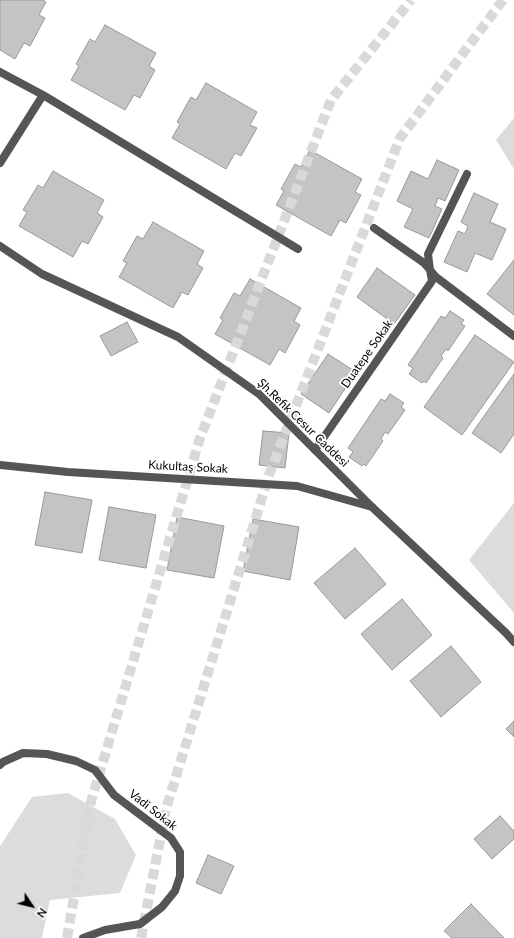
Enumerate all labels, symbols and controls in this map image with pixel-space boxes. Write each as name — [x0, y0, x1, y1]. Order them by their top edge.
street label: Duatepe Sokak — [338, 317, 396, 391]
street label: Şh.Refik Cesur Caddesi — [255, 376, 351, 470]
street label: Kukultaş Sokak — [148, 458, 228, 476]
street label: Vadi Sokak — [126, 787, 180, 833]
north arrow — [12, 886, 52, 926]
text: N — [34, 906, 50, 920]

